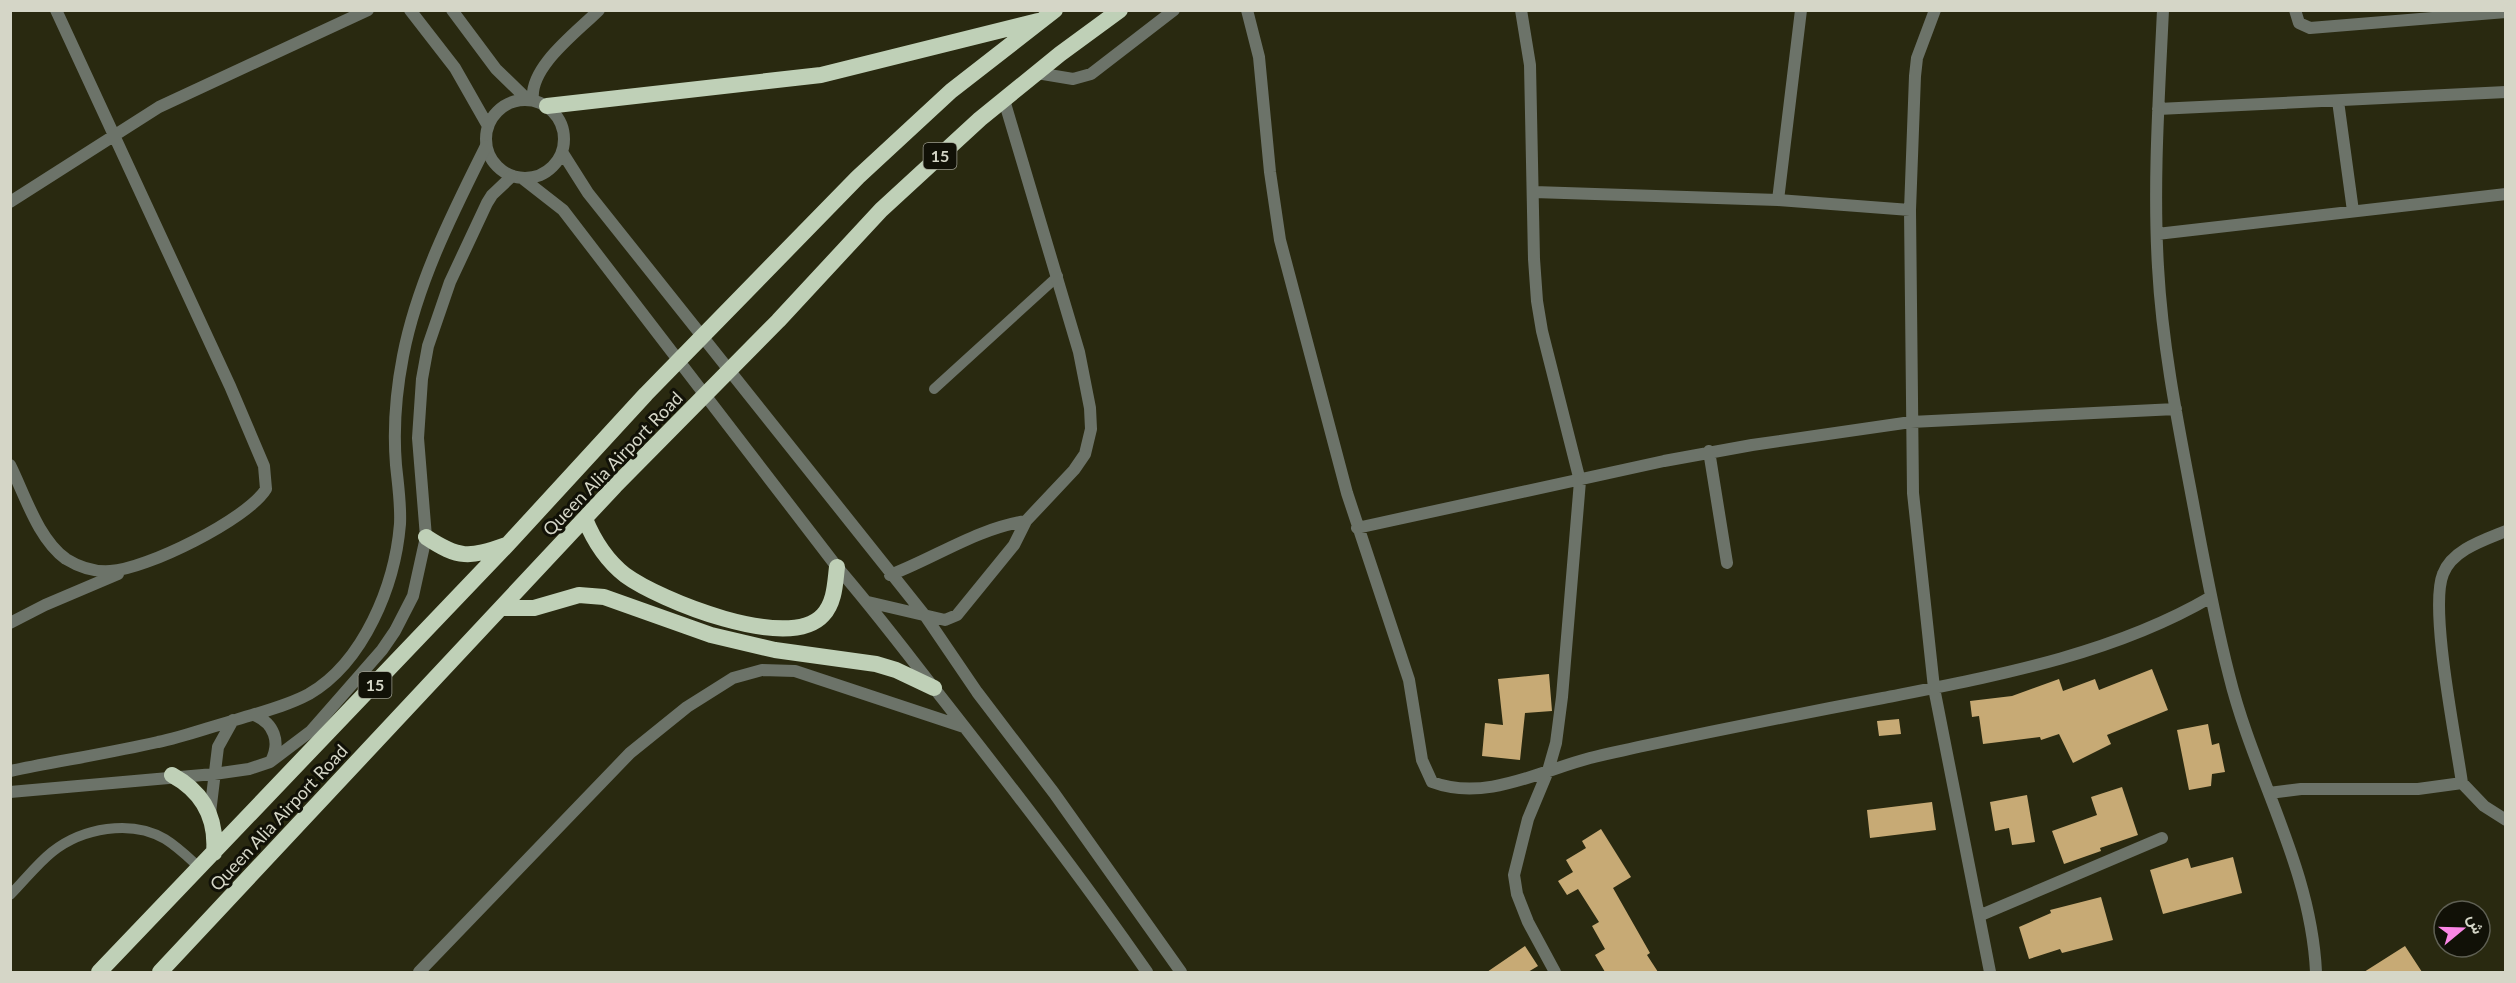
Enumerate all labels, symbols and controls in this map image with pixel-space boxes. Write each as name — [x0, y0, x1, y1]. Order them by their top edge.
road number: 15 — [924, 143, 956, 169]
street label: Queen Alia Airport Road — [538, 387, 687, 540]
road number: 15 — [358, 672, 392, 698]
street label: Queen Alia Airport Road — [205, 740, 352, 895]
north arrow — [2432, 899, 2492, 959]
text: ش — [2464, 912, 2489, 936]

